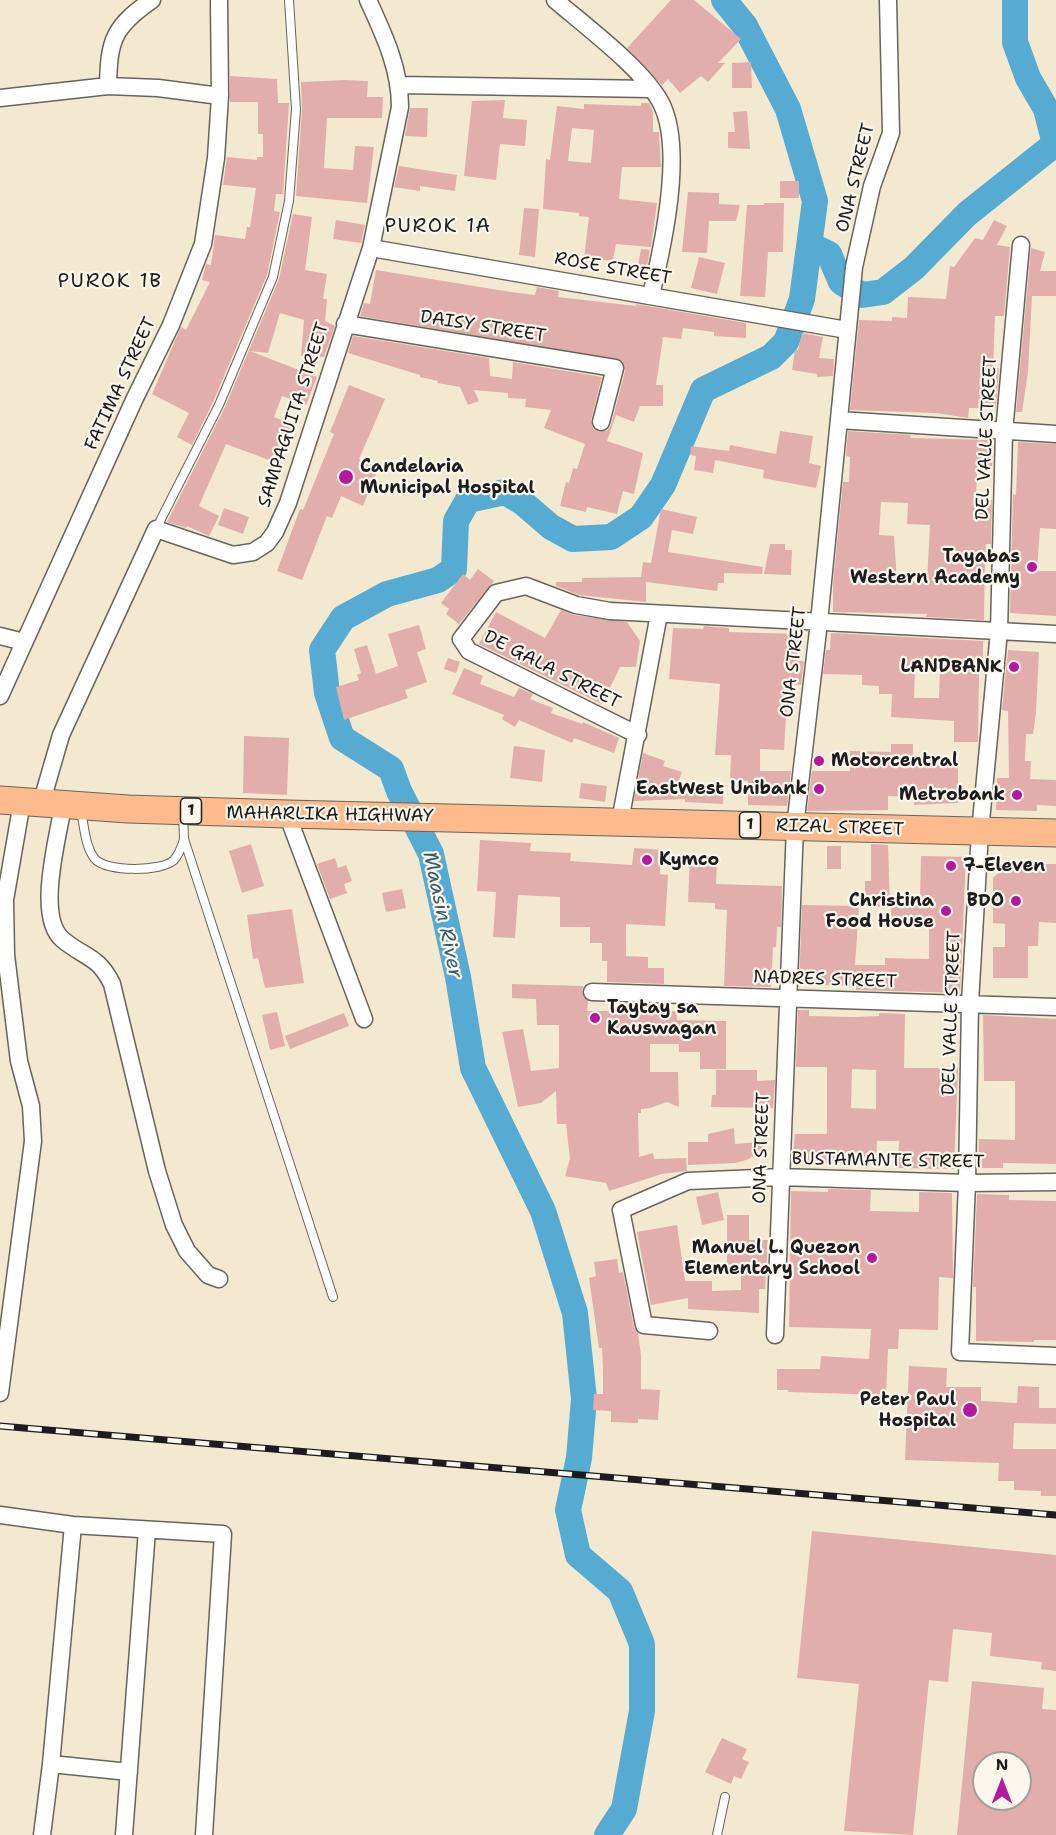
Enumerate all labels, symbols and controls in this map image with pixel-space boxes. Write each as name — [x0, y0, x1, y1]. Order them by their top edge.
street label: ONA STREET — [832, 121, 880, 235]
district label: PUROK 1A — [384, 215, 492, 239]
street label: ROSE STREET — [553, 248, 673, 290]
district label: PUROK 1B — [58, 270, 162, 294]
street label: DAISY STREET — [419, 306, 547, 348]
street label: FATIMA STREET — [81, 314, 161, 454]
street label: SAMPAGUITA STREET — [254, 320, 334, 510]
street label: DEL VALLE STREET — [972, 355, 1002, 521]
place label: Candelaria Municipal Hospital — [360, 456, 535, 498]
marker: Candelaria Municipal Hospital — [337, 468, 355, 486]
place label: Tayabas Western Academy — [850, 546, 1020, 588]
marker: Tayabas Western Academy — [1025, 560, 1039, 574]
street label: ONA STREET — [776, 605, 812, 719]
street label: DE GALA STREET — [480, 626, 624, 714]
place label: LANDBANK — [900, 656, 1002, 678]
marker: LANDBANK — [1007, 660, 1021, 674]
place label: Motorcentral — [831, 750, 958, 772]
marker: Motorcentral — [812, 754, 826, 768]
place label: EastWest Unibank — [636, 778, 807, 800]
marker: EastWest Unibank — [812, 782, 826, 796]
place label: Metrobank — [899, 784, 1005, 806]
marker: Metrobank — [1010, 788, 1024, 802]
road number: 1 — [180, 798, 201, 824]
street label: MAHARLIKA HIGHWAY — [226, 802, 434, 828]
road number: 1 — [740, 812, 760, 838]
street label: RIZAL STREET — [776, 815, 904, 841]
water label: Maasin River — [417, 849, 467, 981]
place label: Kymco — [659, 849, 719, 871]
marker: Kymco — [640, 853, 654, 867]
place label: 7-Eleven — [963, 855, 1045, 877]
marker: 7-Eleven — [944, 859, 958, 873]
place label: Christina Food House — [826, 890, 934, 932]
place label: BDO — [967, 890, 1004, 912]
marker: BDO — [1009, 894, 1023, 908]
marker: Christina Food House — [939, 904, 953, 918]
street label: DEL VALLE STREET — [938, 930, 966, 1096]
street label: NADRES STREET — [753, 967, 897, 993]
place label: Taytay sa Kauswagan — [607, 997, 716, 1040]
marker: Taytay sa Kauswagan — [588, 1011, 602, 1025]
street label: ONA STREET — [749, 1092, 775, 1204]
street label: BUSTAMANTE STREET — [791, 1149, 985, 1173]
place label: Manuel L. Quezon Elementary School — [684, 1237, 860, 1280]
marker: Manuel L. Quezon Elementary School — [865, 1251, 879, 1265]
place label: Peter Paul Hospital — [860, 1389, 956, 1432]
marker: Peter Paul Hospital — [961, 1401, 979, 1419]
north arrow — [972, 1751, 1032, 1811]
text: N — [996, 1754, 1008, 1775]

